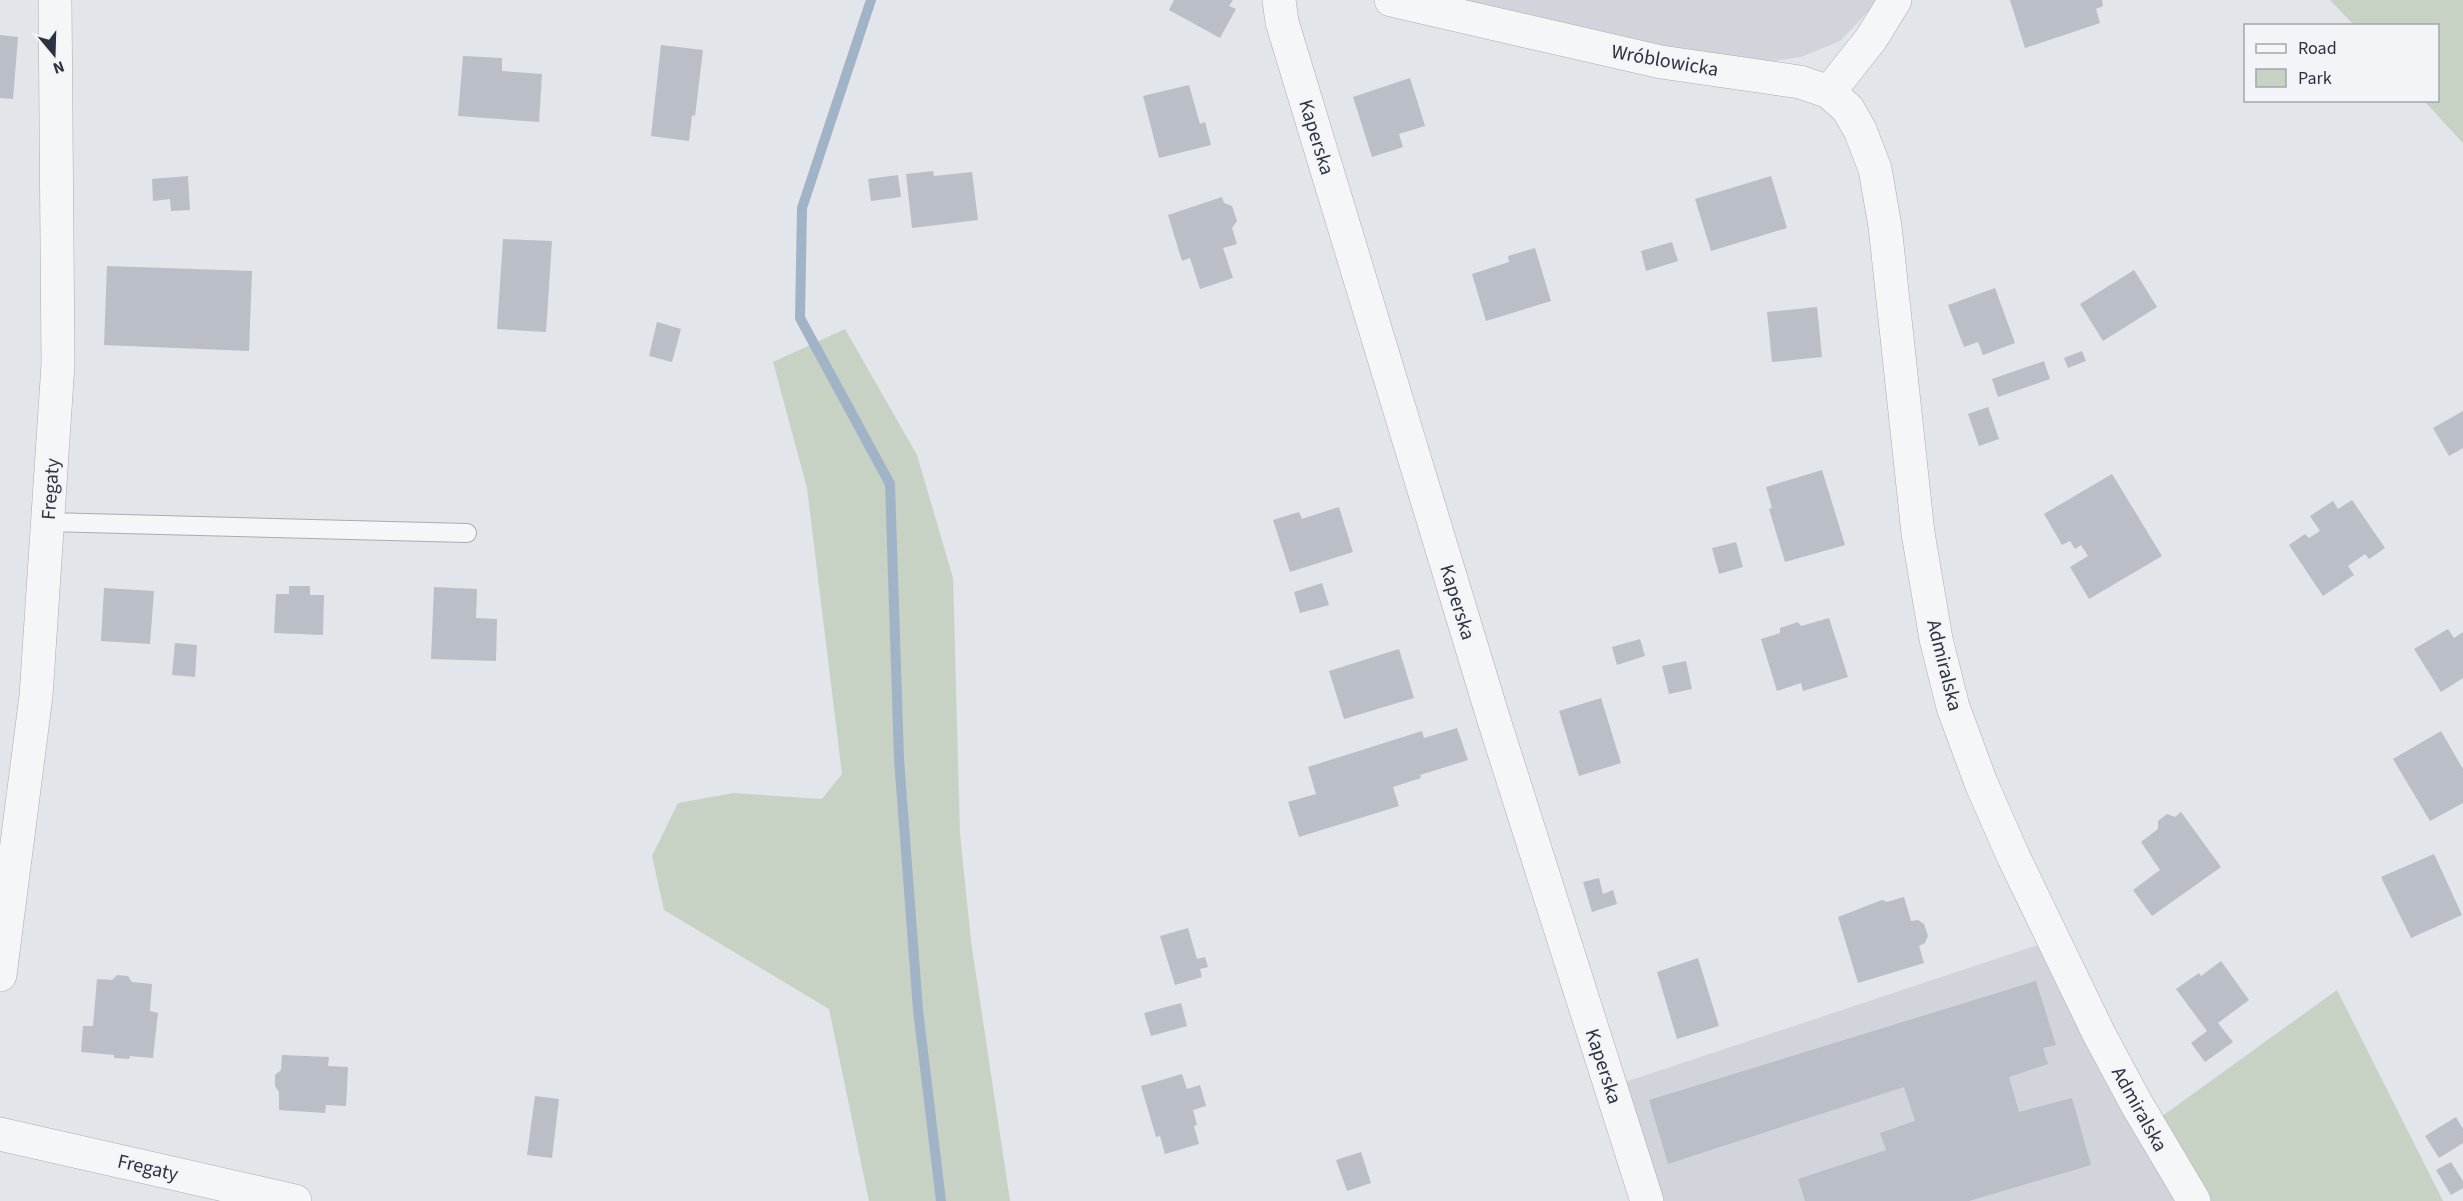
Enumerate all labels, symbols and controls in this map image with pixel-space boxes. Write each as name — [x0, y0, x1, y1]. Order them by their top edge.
north arrow — [24, 24, 84, 84]
legend — [2244, 24, 2439, 102]
text: Road — [2298, 36, 2337, 61]
street label: Wróblowicka — [1609, 38, 1721, 84]
text: N — [50, 55, 67, 79]
text: Park — [2298, 66, 2332, 91]
street label: Kaperska — [1291, 96, 1341, 179]
street label: Fregaty — [35, 457, 67, 521]
street label: Kaperska — [1432, 561, 1482, 644]
street label: Admiralska — [1919, 617, 1969, 714]
street label: Kaperska — [1578, 1025, 1628, 1108]
street label: Admiralska — [2104, 1062, 2174, 1157]
street label: Fregaty — [115, 1147, 182, 1189]

